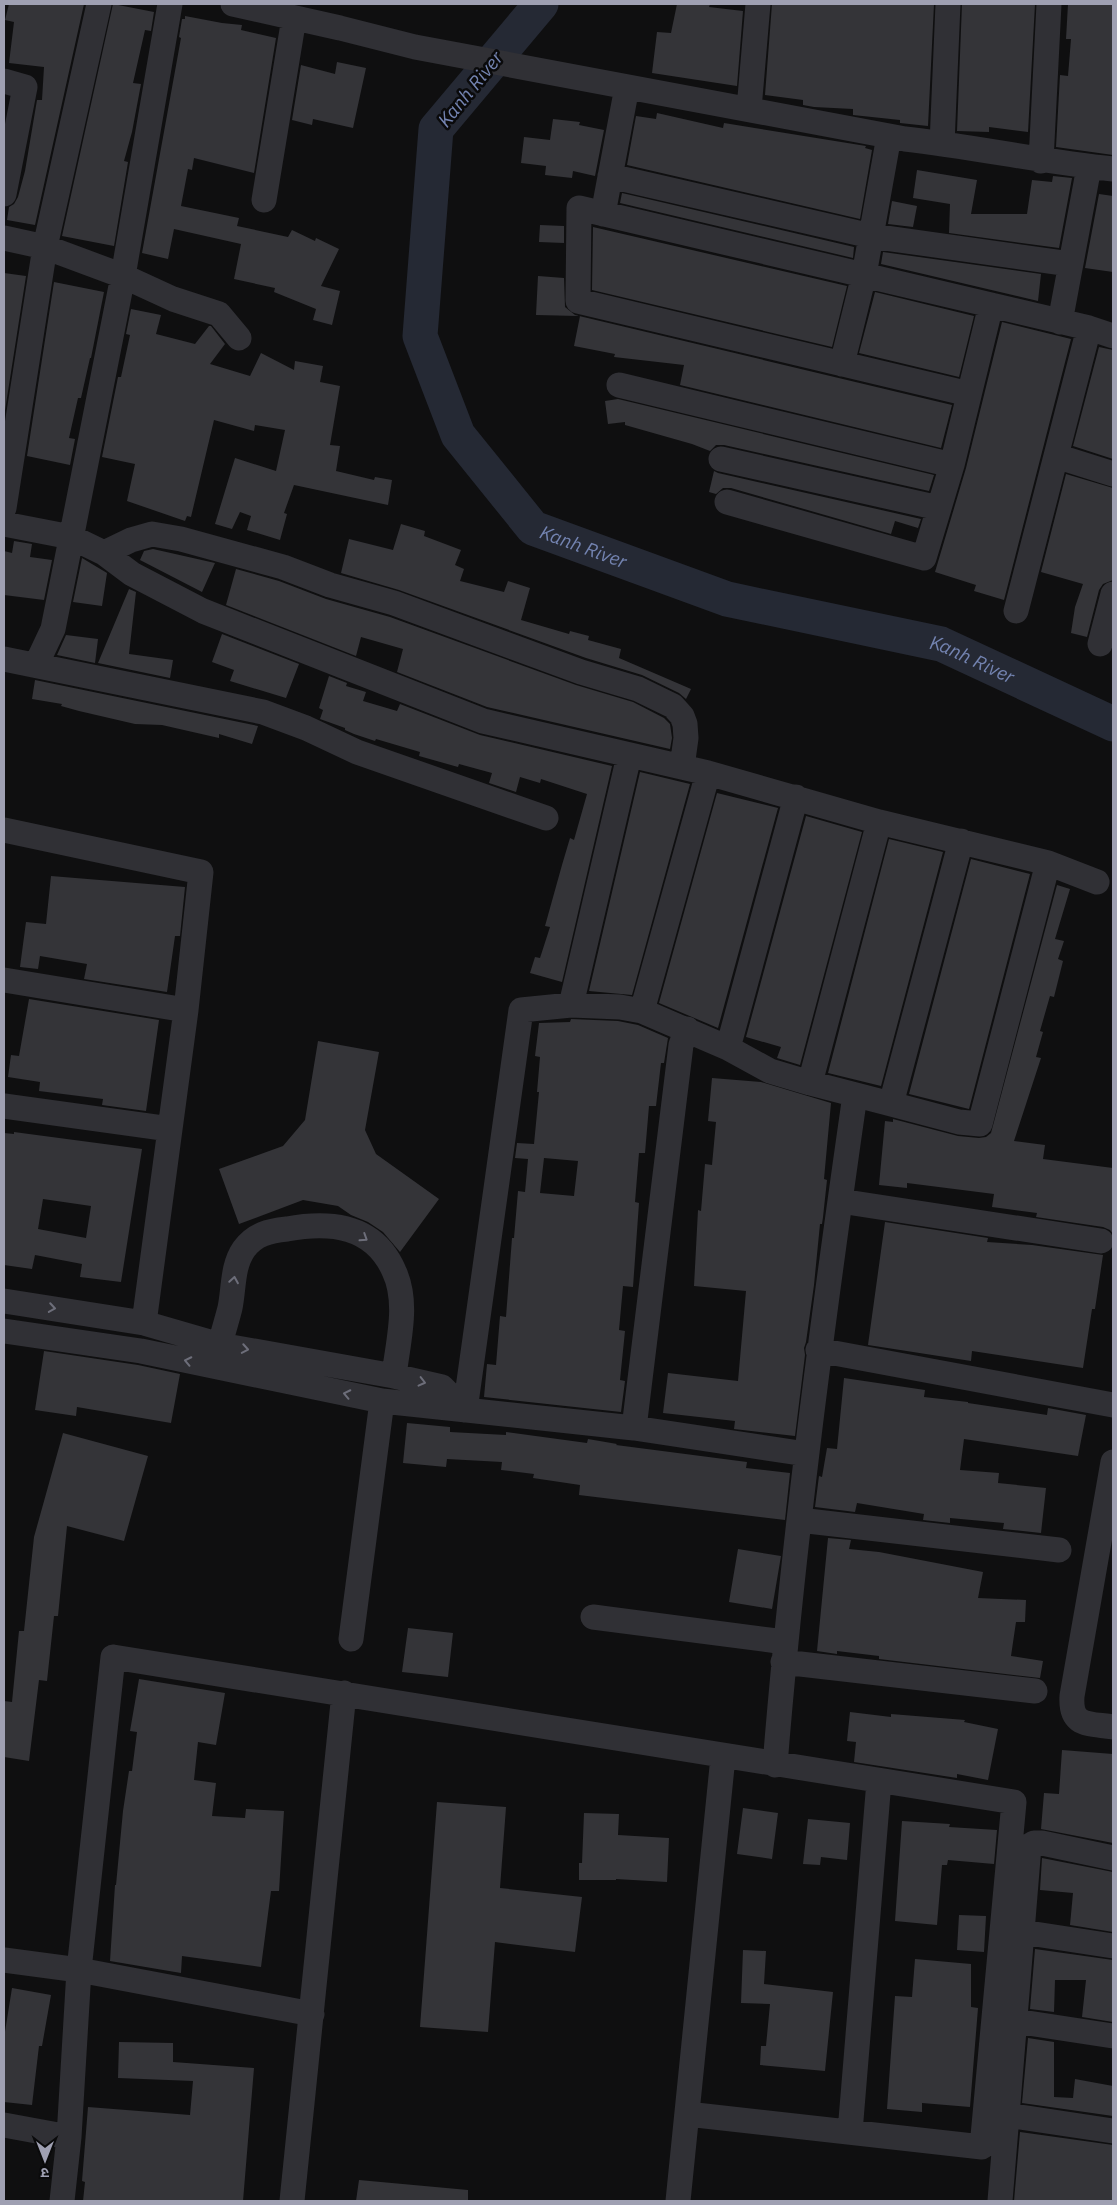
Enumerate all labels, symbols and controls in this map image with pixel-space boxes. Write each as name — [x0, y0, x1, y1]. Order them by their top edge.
water label: Kanh River — [432, 45, 508, 132]
water label: Kanh River — [537, 520, 631, 574]
water label: Kanh River — [928, 630, 1019, 689]
one-way arrow — [359, 1231, 368, 1241]
one-way arrow — [229, 1276, 239, 1284]
one-way arrow — [48, 1303, 56, 1313]
one-way arrow — [240, 1343, 249, 1354]
one-way arrow — [184, 1356, 193, 1367]
one-way arrow — [417, 1376, 426, 1387]
one-way arrow — [343, 1389, 352, 1399]
north arrow — [20, 2135, 70, 2185]
text: उ — [40, 2164, 49, 2182]

